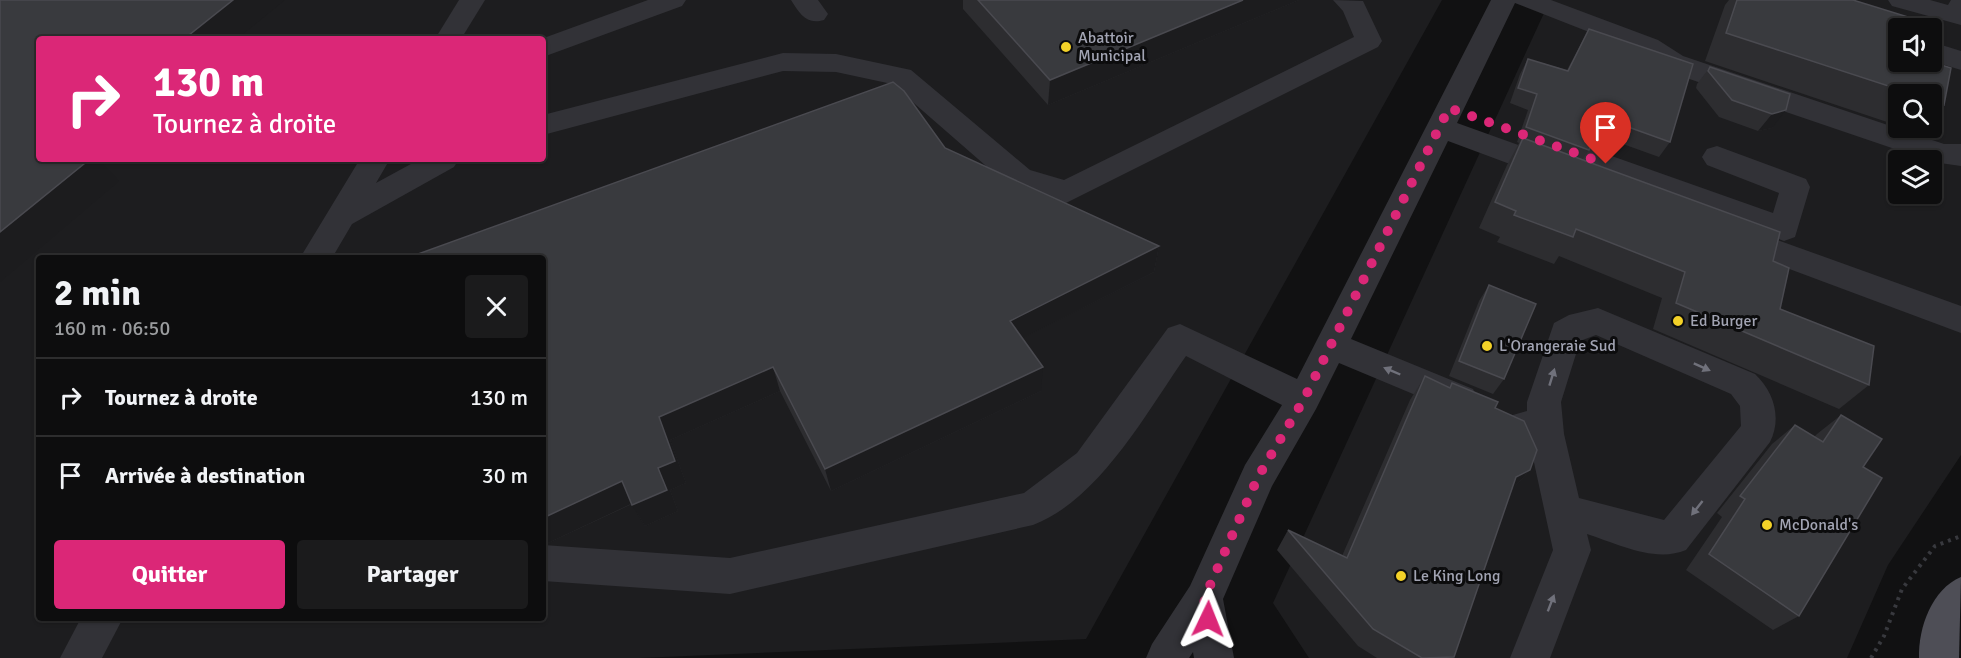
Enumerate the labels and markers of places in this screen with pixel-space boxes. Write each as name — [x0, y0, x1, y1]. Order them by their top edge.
place label: Abattoir Municipal — [1078, 28, 1146, 66]
marker: Abattoir Municipal — [1059, 40, 1073, 54]
pin — [1580, 102, 1631, 164]
place label: Ed Burger — [1690, 311, 1758, 331]
marker: Ed Burger — [1671, 314, 1685, 328]
place label: L'Orangeraie Sud — [1499, 336, 1616, 356]
marker: L'Orangeraie Sud — [1480, 339, 1494, 353]
place label: McDonald's — [1779, 515, 1858, 535]
marker: McDonald's — [1760, 518, 1774, 532]
place label: Le King Long — [1413, 566, 1500, 586]
marker: Le King Long — [1394, 569, 1408, 583]

